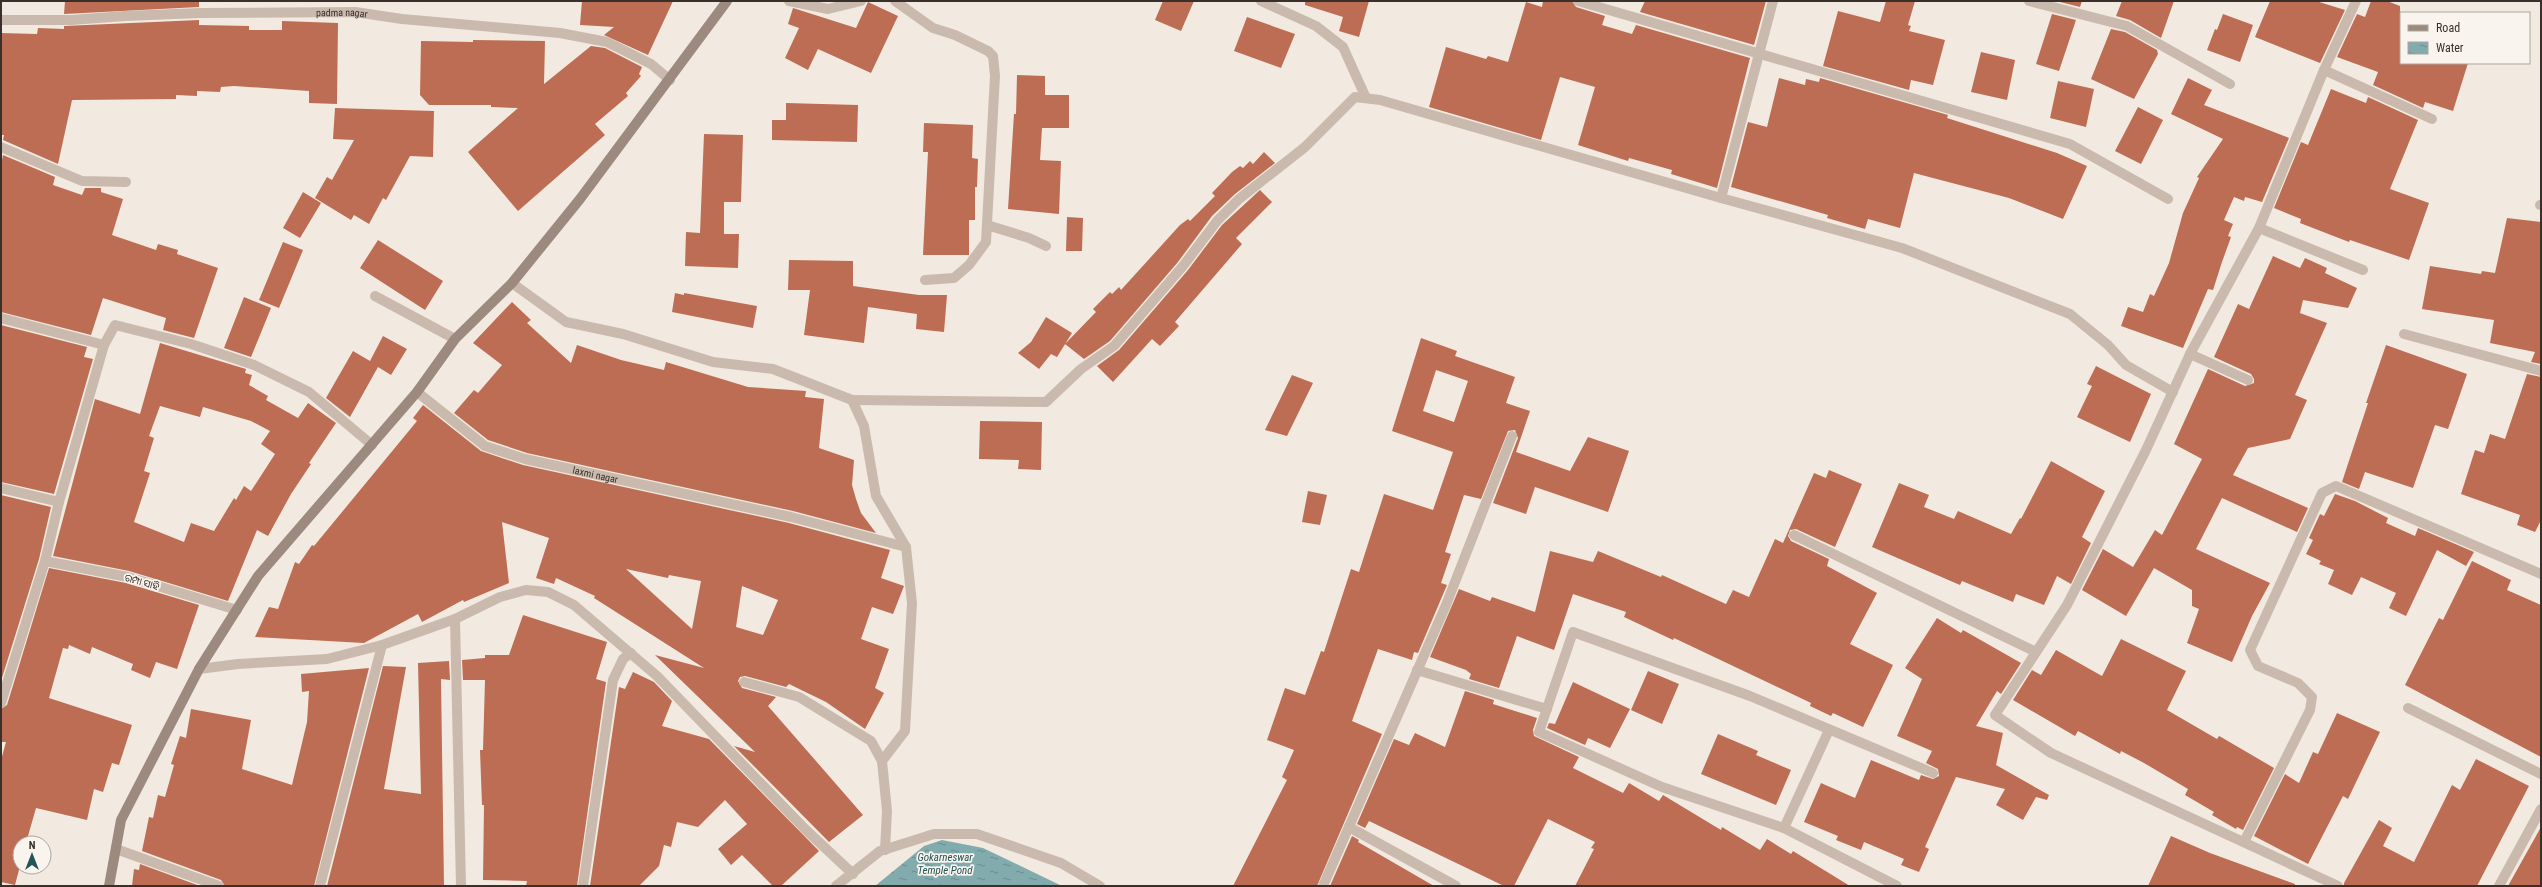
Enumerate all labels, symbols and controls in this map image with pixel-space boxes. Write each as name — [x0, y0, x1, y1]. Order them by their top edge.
street label: padma nagar — [316, 6, 368, 19]
legend — [2400, 12, 2530, 64]
text: Road — [2436, 21, 2460, 35]
text: Water — [2436, 41, 2464, 55]
street label: laxmi nagar — [572, 464, 619, 485]
street label: ରମ୍ପା ସାହି — [123, 572, 161, 592]
north arrow — [12, 835, 52, 875]
text: N — [29, 839, 36, 852]
water label: Gokarneswar Temple Pond — [917, 851, 973, 877]

